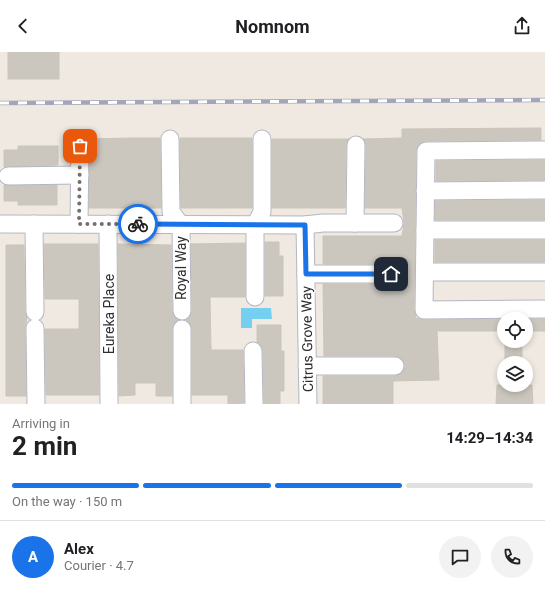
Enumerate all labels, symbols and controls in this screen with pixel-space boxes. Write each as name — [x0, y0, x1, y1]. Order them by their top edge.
icon: back — [12, 15, 34, 37]
icon: share — [511, 15, 533, 37]
text: Nomnom — [235, 16, 310, 37]
pin — [63, 129, 97, 163]
icon: bag — [69, 135, 91, 157]
courier — [118, 204, 158, 244]
icon: bike — [127, 213, 149, 235]
street label: Royal Way — [173, 236, 189, 300]
pin — [374, 257, 408, 291]
icon: home — [380, 263, 402, 285]
street label: Eureka Place — [101, 274, 117, 354]
street label: Citrus Grove Way — [298, 285, 316, 392]
map controls — [497, 312, 533, 392]
button: locate — [497, 312, 533, 348]
button: layers — [497, 356, 533, 392]
text: Arriving in — [12, 416, 70, 431]
text: 14:29–14:34 — [446, 429, 533, 447]
text: 2 min — [12, 431, 77, 461]
text: On the way · 150 m — [12, 494, 122, 509]
button: chat — [439, 536, 481, 578]
button: phone — [491, 536, 533, 578]
text: Alex — [64, 540, 94, 558]
text: A — [28, 548, 38, 566]
text: Courier · 4.7 — [64, 558, 134, 573]

